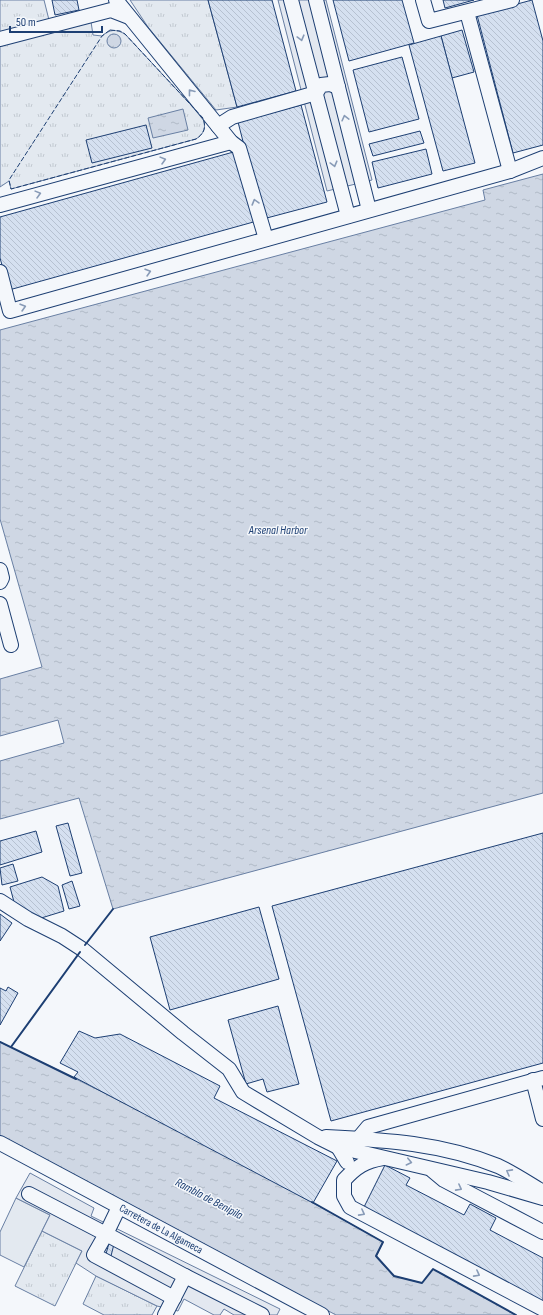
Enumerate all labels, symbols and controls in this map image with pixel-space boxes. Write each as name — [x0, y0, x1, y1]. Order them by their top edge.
scale bar — [10, 8, 102, 34]
text: 50 m — [16, 15, 36, 30]
one-way arrow — [296, 34, 305, 41]
one-way arrow — [189, 90, 196, 97]
one-way arrow — [342, 115, 350, 121]
one-way arrow — [160, 157, 166, 165]
one-way arrow — [329, 160, 338, 167]
one-way arrow — [34, 191, 41, 199]
one-way arrow — [251, 198, 260, 205]
one-way arrow — [144, 268, 151, 277]
one-way arrow — [19, 303, 26, 312]
water label: Arsenal Harbor — [248, 523, 308, 538]
one-way arrow — [406, 1158, 412, 1166]
one-way arrow — [506, 1170, 513, 1177]
water label: Rambla de Benipila — [173, 1175, 245, 1223]
one-way arrow — [455, 1183, 462, 1191]
street label: Carretera de La Algameca — [117, 1201, 205, 1257]
one-way arrow — [358, 1208, 365, 1216]
one-way arrow — [473, 1269, 480, 1277]

